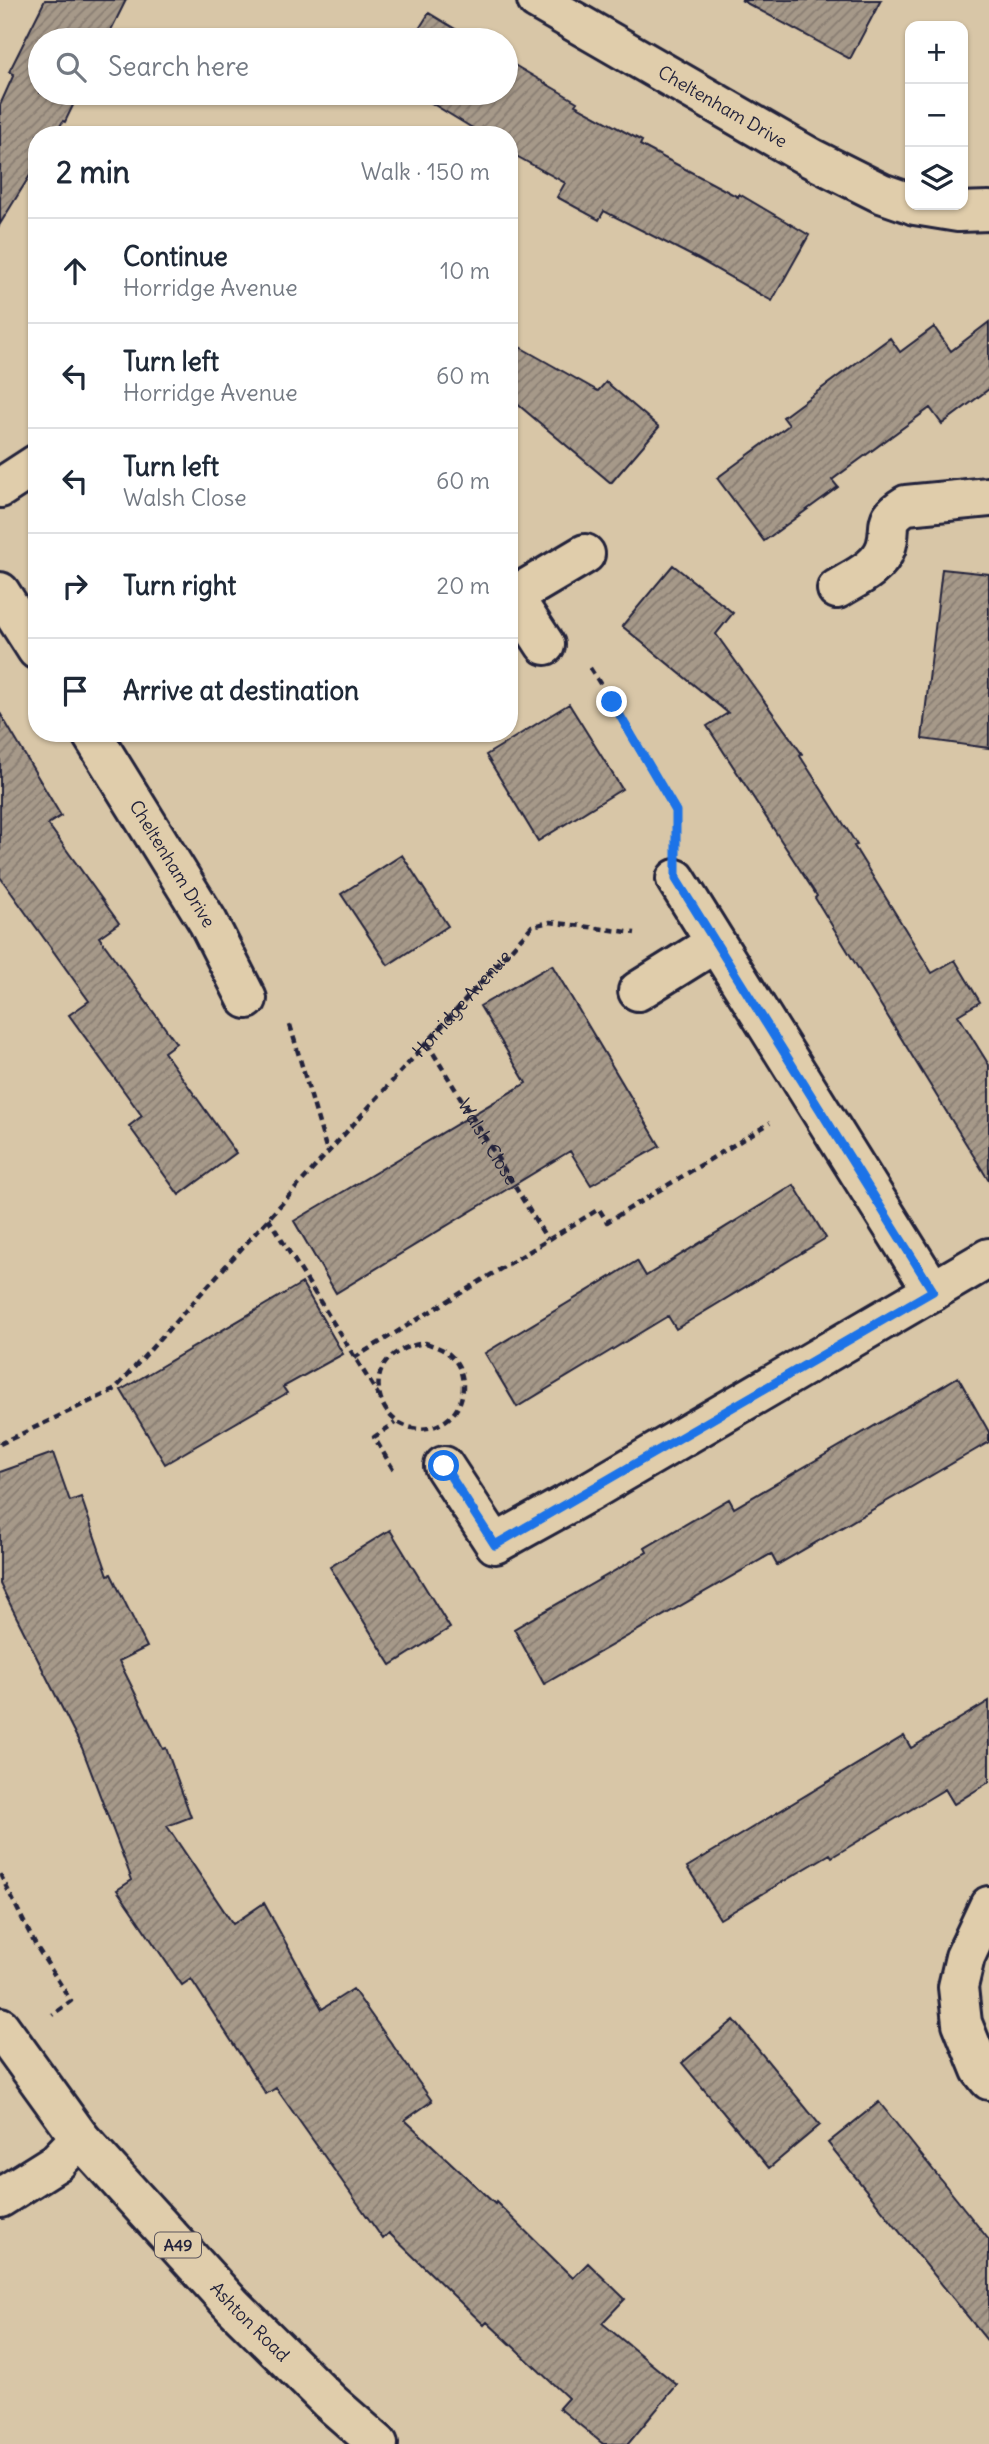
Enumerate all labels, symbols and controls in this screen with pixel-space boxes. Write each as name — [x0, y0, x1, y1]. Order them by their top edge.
map controls — [905, 21, 968, 210]
button: + — [905, 21, 968, 84]
search box — [28, 28, 518, 105]
icon: search — [52, 48, 90, 86]
text: Search here — [108, 50, 249, 83]
street label: Cheltenham Drive — [654, 60, 791, 153]
button: − — [905, 84, 968, 147]
button: layers — [905, 147, 968, 210]
text: 2 min — [56, 153, 130, 191]
text: Walk · 150 m — [361, 157, 490, 186]
text: Continue — [123, 240, 228, 273]
icon: ahead — [56, 252, 94, 290]
text: 10 m — [440, 256, 490, 285]
text: Horridge Avenue — [123, 273, 298, 302]
text: Turn left — [123, 345, 219, 378]
icon: left — [56, 357, 94, 395]
text: 60 m — [436, 361, 490, 390]
text: Horridge Avenue — [123, 378, 298, 407]
text: Turn left — [123, 450, 219, 483]
icon: left — [56, 462, 94, 500]
text: 60 m — [436, 466, 490, 495]
text: Walsh Close — [123, 483, 247, 512]
icon: right — [56, 567, 94, 605]
text: Turn right — [123, 569, 236, 602]
text: 20 m — [437, 571, 490, 600]
icon: arrive — [56, 672, 94, 710]
text: Arrive at destination — [123, 674, 359, 707]
route end — [596, 686, 627, 717]
street label: Cheltenham Drive — [124, 796, 221, 932]
street label: Horridge Avenue — [407, 945, 516, 1062]
street label: Walsh Close — [453, 1094, 523, 1189]
route start — [428, 1450, 459, 1481]
road number: A49 — [155, 2232, 201, 2258]
street label: Ashton Road — [206, 2277, 295, 2367]

